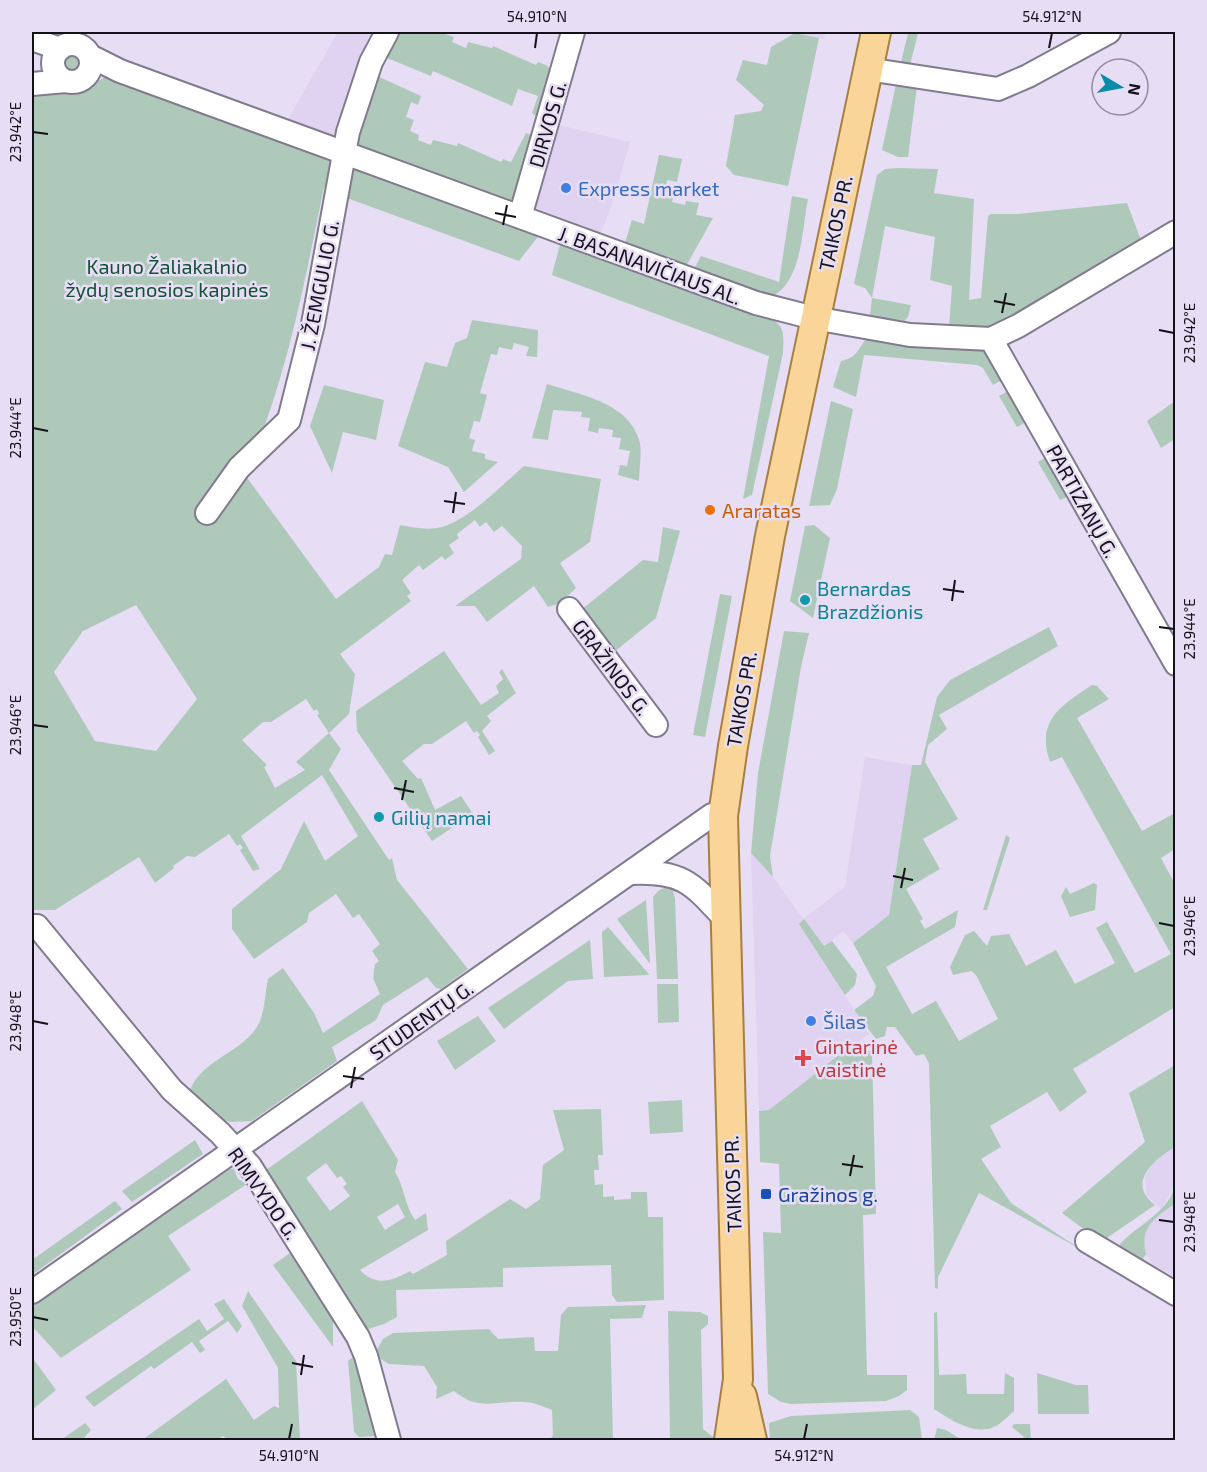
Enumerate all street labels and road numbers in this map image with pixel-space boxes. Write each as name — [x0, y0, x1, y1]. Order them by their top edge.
street label: DIRVOS G. — [523, 78, 571, 170]
street label: TAIKOS PR. — [813, 173, 857, 273]
street label: J. ŽEMGULIO G. — [295, 218, 343, 352]
street label: J. BASANAVIČIAUS AL. — [555, 221, 745, 309]
street label: PARTIZANŲ G. — [1042, 440, 1124, 562]
street label: GRAŽINOS G. — [568, 614, 656, 720]
street label: TAIKOS PR. — [721, 649, 761, 749]
street label: STUDENTŲ G. — [364, 975, 478, 1065]
street label: TAIKOS PR. — [718, 1135, 746, 1233]
street label: RIMVYDO G. — [223, 1142, 305, 1244]

